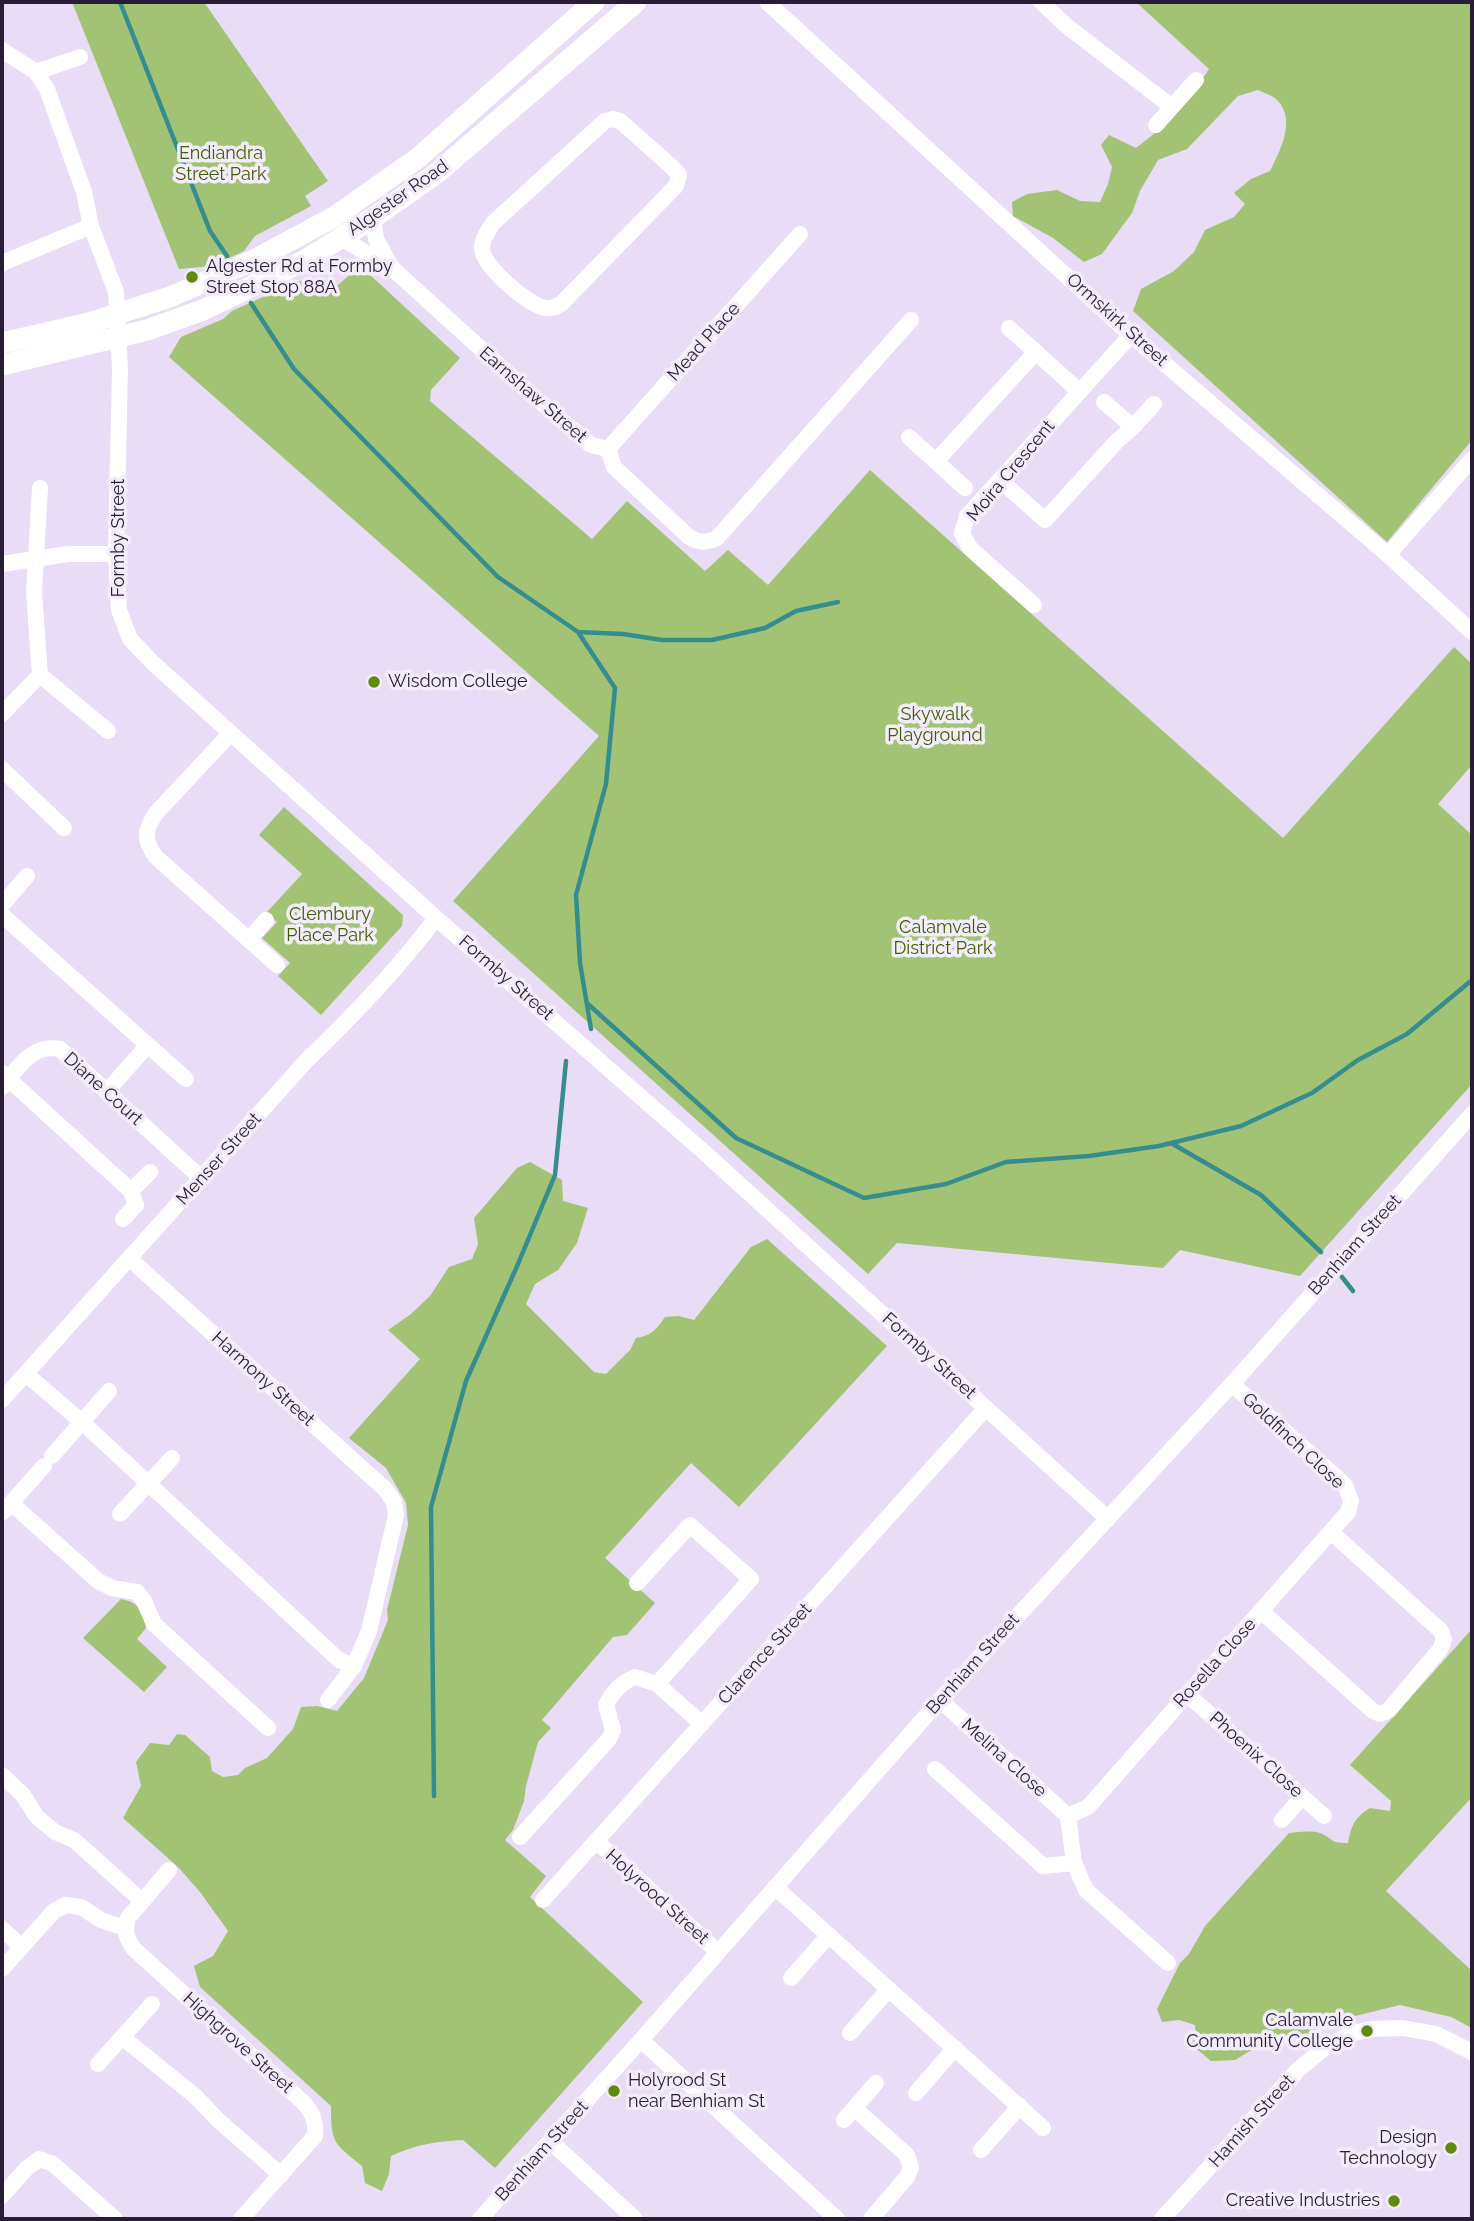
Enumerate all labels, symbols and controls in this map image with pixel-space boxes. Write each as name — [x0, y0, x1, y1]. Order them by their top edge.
park label: Endiandra Street Park — [175, 143, 267, 186]
street label: Algester Road — [343, 155, 453, 241]
place label: Algester Rd at Formby Street Stop 88A — [206, 256, 393, 298]
marker: Algester Rd at Formby Street Stop 88A — [184, 269, 200, 285]
street label: Ormskirk Street — [1062, 269, 1172, 371]
street label: Mead Place — [663, 298, 745, 386]
street label: Earnshaw Street — [475, 342, 591, 448]
street label: Moira Crescent — [962, 416, 1060, 526]
street label: Formby Street — [108, 479, 130, 597]
place label: Wisdom College — [388, 671, 528, 693]
marker: Wisdom College — [366, 674, 382, 690]
park label: Skywalk Playground — [887, 704, 983, 746]
park label: Clembury Place Park — [286, 904, 374, 946]
park label: Calamvale District Park — [893, 917, 993, 960]
street label: Formby Street — [454, 931, 558, 1025]
street label: Diane Court — [59, 1048, 147, 1130]
street label: Menser Street — [172, 1108, 266, 1210]
street label: Benhiam Street — [1304, 1190, 1406, 1300]
street label: Formby Street — [878, 1308, 980, 1404]
street label: Harmony Street — [207, 1327, 319, 1431]
street label: Goldfinch Close — [1238, 1388, 1348, 1494]
street label: Clarence Street — [714, 1599, 816, 1709]
street label: Benhiam Street — [922, 1609, 1024, 1719]
street label: Rosella Close — [1169, 1614, 1261, 1712]
street label: Phoenix Close — [1205, 1707, 1307, 1803]
street label: Melina Close — [957, 1714, 1051, 1802]
street label: Holyrood Street — [601, 1845, 713, 1949]
street label: Highgrove Street — [178, 1988, 298, 2098]
place label: Calamvale Community College — [1186, 2010, 1353, 2052]
marker: Calamvale Community College — [1359, 2023, 1375, 2039]
place label: Holyrood St near Benhiam St — [628, 2070, 765, 2112]
street label: Hamish Street — [1205, 2070, 1299, 2172]
marker: Holyrood St near Benhiam St — [606, 2083, 622, 2099]
street label: Benhiam Street — [491, 2096, 593, 2206]
place label: Design Technology — [1339, 2127, 1437, 2170]
marker: Design Technology — [1443, 2140, 1459, 2156]
place label: Creative Industries — [1226, 2190, 1380, 2212]
marker: Creative Industries — [1386, 2193, 1402, 2209]

